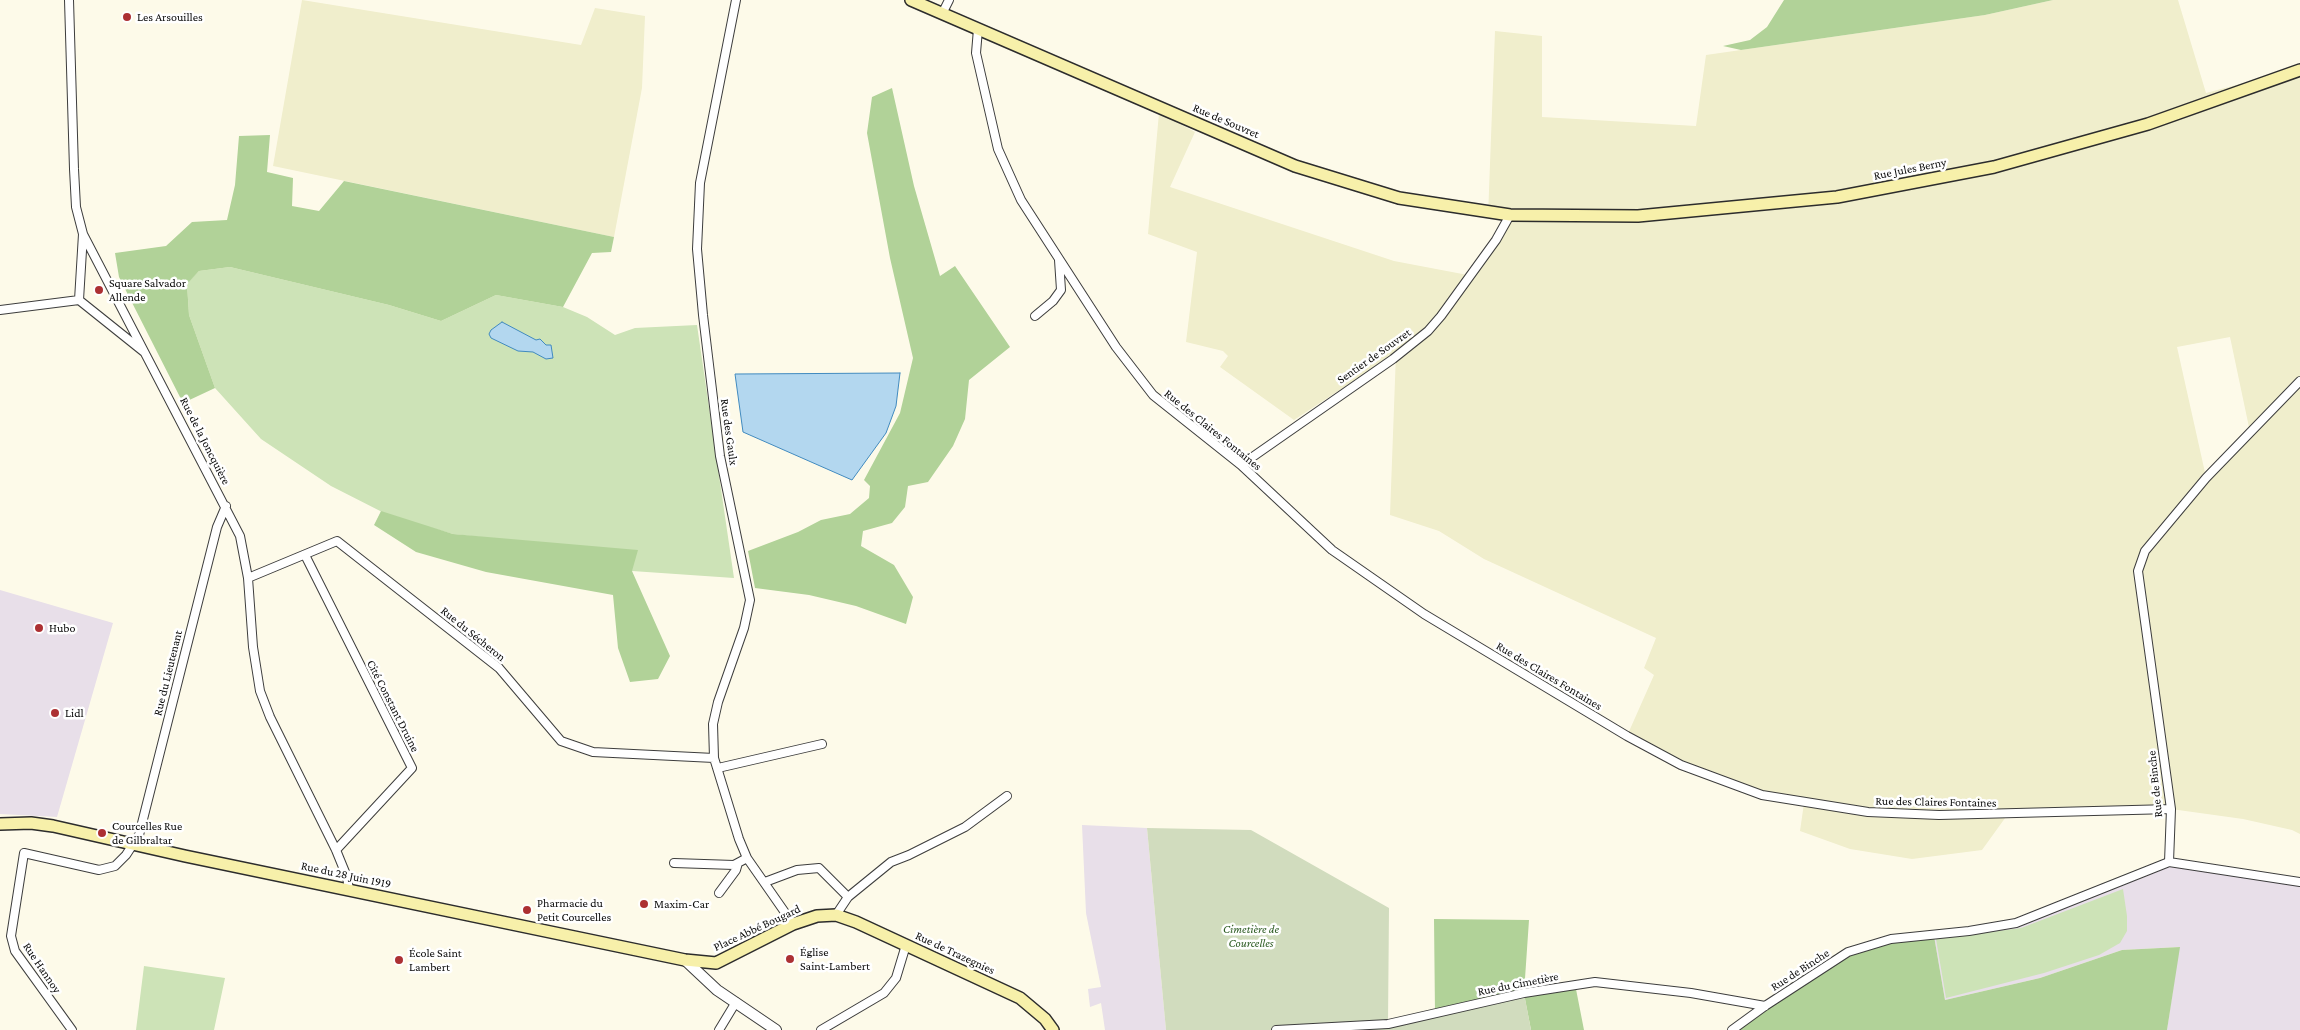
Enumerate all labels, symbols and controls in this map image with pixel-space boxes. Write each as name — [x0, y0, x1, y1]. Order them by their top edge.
place label: Les Arsouilles — [137, 10, 203, 24]
marker: Les Arsouilles — [121, 11, 133, 23]
street label: Rue de Souvret — [1191, 101, 1261, 141]
street label: Rue Jules Berny — [1872, 155, 1948, 183]
place label: Square Salvador Allende — [109, 276, 186, 304]
marker: Square Salvador Allende — [93, 284, 105, 296]
street label: Sentier de Souvret — [1334, 325, 1414, 387]
street label: Rue des Claires Fontaines — [1161, 386, 1265, 474]
street label: Rue de la Joncquière — [177, 395, 233, 487]
street label: Rue des Gaulx — [717, 398, 741, 466]
street label: Rue du Sécheron — [438, 603, 508, 665]
place label: Hubo — [49, 621, 75, 635]
marker: Hubo — [33, 622, 45, 634]
street label: Rue du Lieutenant — [150, 629, 186, 717]
street label: Rue des Claires Fontaines — [1493, 639, 1605, 713]
street label: Cité Constant Druine — [364, 658, 422, 754]
place label: Lidl — [65, 706, 84, 720]
marker: Lidl — [49, 707, 61, 719]
street label: Rue de Binche — [2144, 750, 2166, 818]
street label: Rue des Claires Fontaines — [1875, 794, 1997, 810]
place label: Courcelles Rue de Gilbraltar — [112, 819, 182, 847]
marker: Courcelles Rue de Gilbraltar — [96, 827, 108, 839]
street label: Rue du 28 Juin 1919 — [300, 858, 392, 892]
place label: Pharmacie du Petit Courcelles — [537, 896, 611, 924]
place label: Maxim-Car — [654, 897, 709, 911]
marker: Maxim-Car — [638, 898, 650, 910]
street label: Place Abbé Bougard — [711, 902, 803, 954]
marker: Pharmacie du Petit Courcelles — [521, 904, 533, 916]
park label: Cimetière de Courcelles — [1223, 922, 1279, 950]
street label: Rue de Trazegnies — [913, 928, 997, 978]
street label: Rue Hannoy — [20, 940, 64, 996]
place label: Église Saint-Lambert — [800, 945, 870, 973]
place label: École Saint Lambert — [409, 946, 462, 974]
street label: Rue de Binche — [1768, 946, 1832, 994]
marker: Église Saint-Lambert — [784, 953, 796, 965]
marker: École Saint Lambert — [393, 954, 405, 966]
street label: Rue du Cimetière — [1476, 969, 1560, 999]

